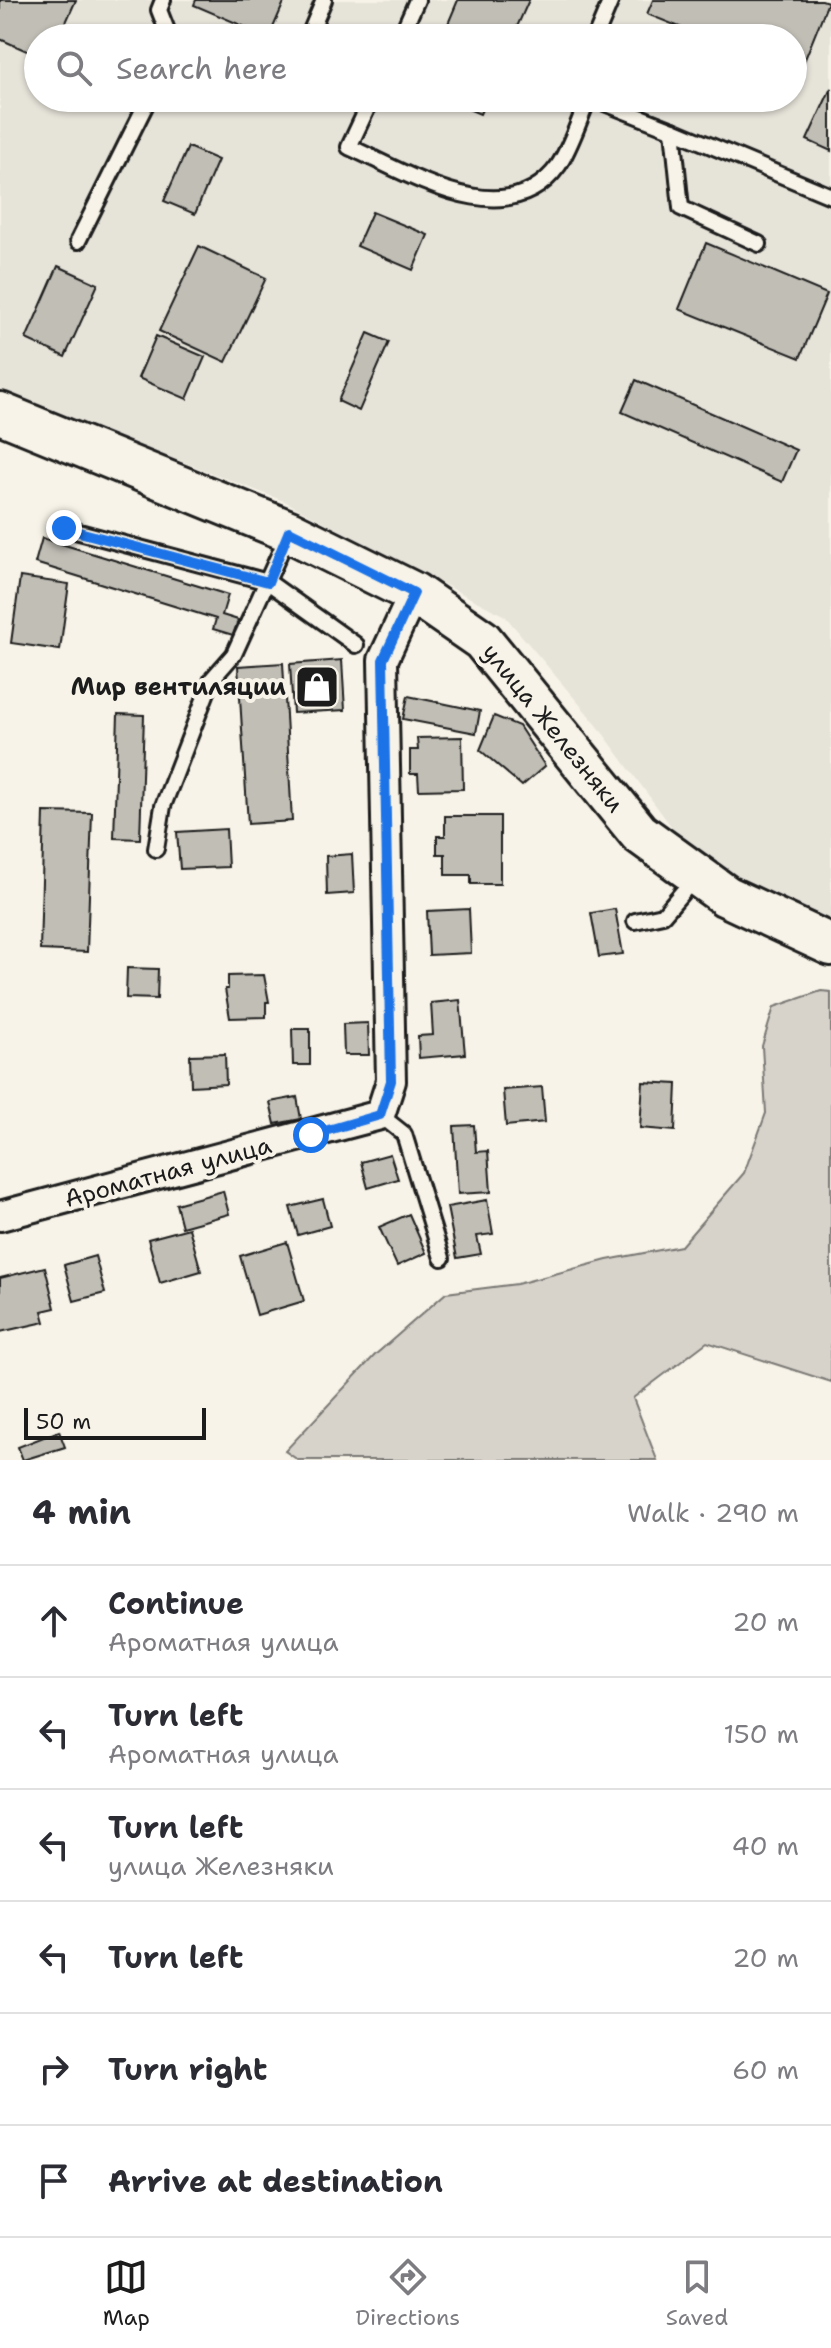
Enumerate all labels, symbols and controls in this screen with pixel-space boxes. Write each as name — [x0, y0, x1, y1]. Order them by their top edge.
search box — [24, 24, 807, 112]
icon: search — [52, 46, 96, 90]
text: Search here — [116, 48, 287, 89]
route end — [46, 510, 82, 546]
street label: улица Железняки — [475, 637, 631, 819]
shop icon: Мир вентиляции — [293, 663, 341, 711]
place label: Мир вентиляции — [71, 671, 286, 703]
route start — [293, 1117, 329, 1153]
street label: Ароматная улица — [61, 1129, 275, 1215]
scale bar — [24, 1404, 206, 1440]
text: 50 m — [36, 1407, 91, 1436]
text: 4 min — [32, 1489, 131, 1535]
text: Walk · 290 m — [627, 1495, 799, 1530]
text: Continue — [108, 1583, 244, 1624]
icon: ahead — [32, 1599, 76, 1643]
text: 20 m — [732, 1604, 799, 1639]
text: Ароматная улица — [108, 1624, 339, 1659]
text: Turn left — [108, 1695, 243, 1736]
icon: left — [32, 1711, 76, 1755]
text: 150 m — [723, 1716, 799, 1751]
text: Ароматная улица — [108, 1736, 339, 1771]
text: Turn left — [108, 1807, 243, 1848]
icon: left — [32, 1823, 76, 1867]
text: 40 m — [732, 1828, 799, 1863]
text: улица Железняки — [108, 1848, 334, 1883]
icon: left — [32, 1935, 76, 1979]
text: Turn left — [108, 1937, 243, 1978]
text: 20 m — [732, 1940, 799, 1975]
icon: right — [32, 2047, 76, 2091]
text: Turn right — [108, 2049, 267, 2090]
text: 60 m — [732, 2052, 799, 2087]
icon: arrive — [32, 2159, 76, 2203]
text: Arrive at destination — [108, 2161, 443, 2202]
tab: Map — [103, 2255, 150, 2332]
tab: Directions — [355, 2255, 460, 2332]
tab: Saved — [666, 2255, 728, 2332]

